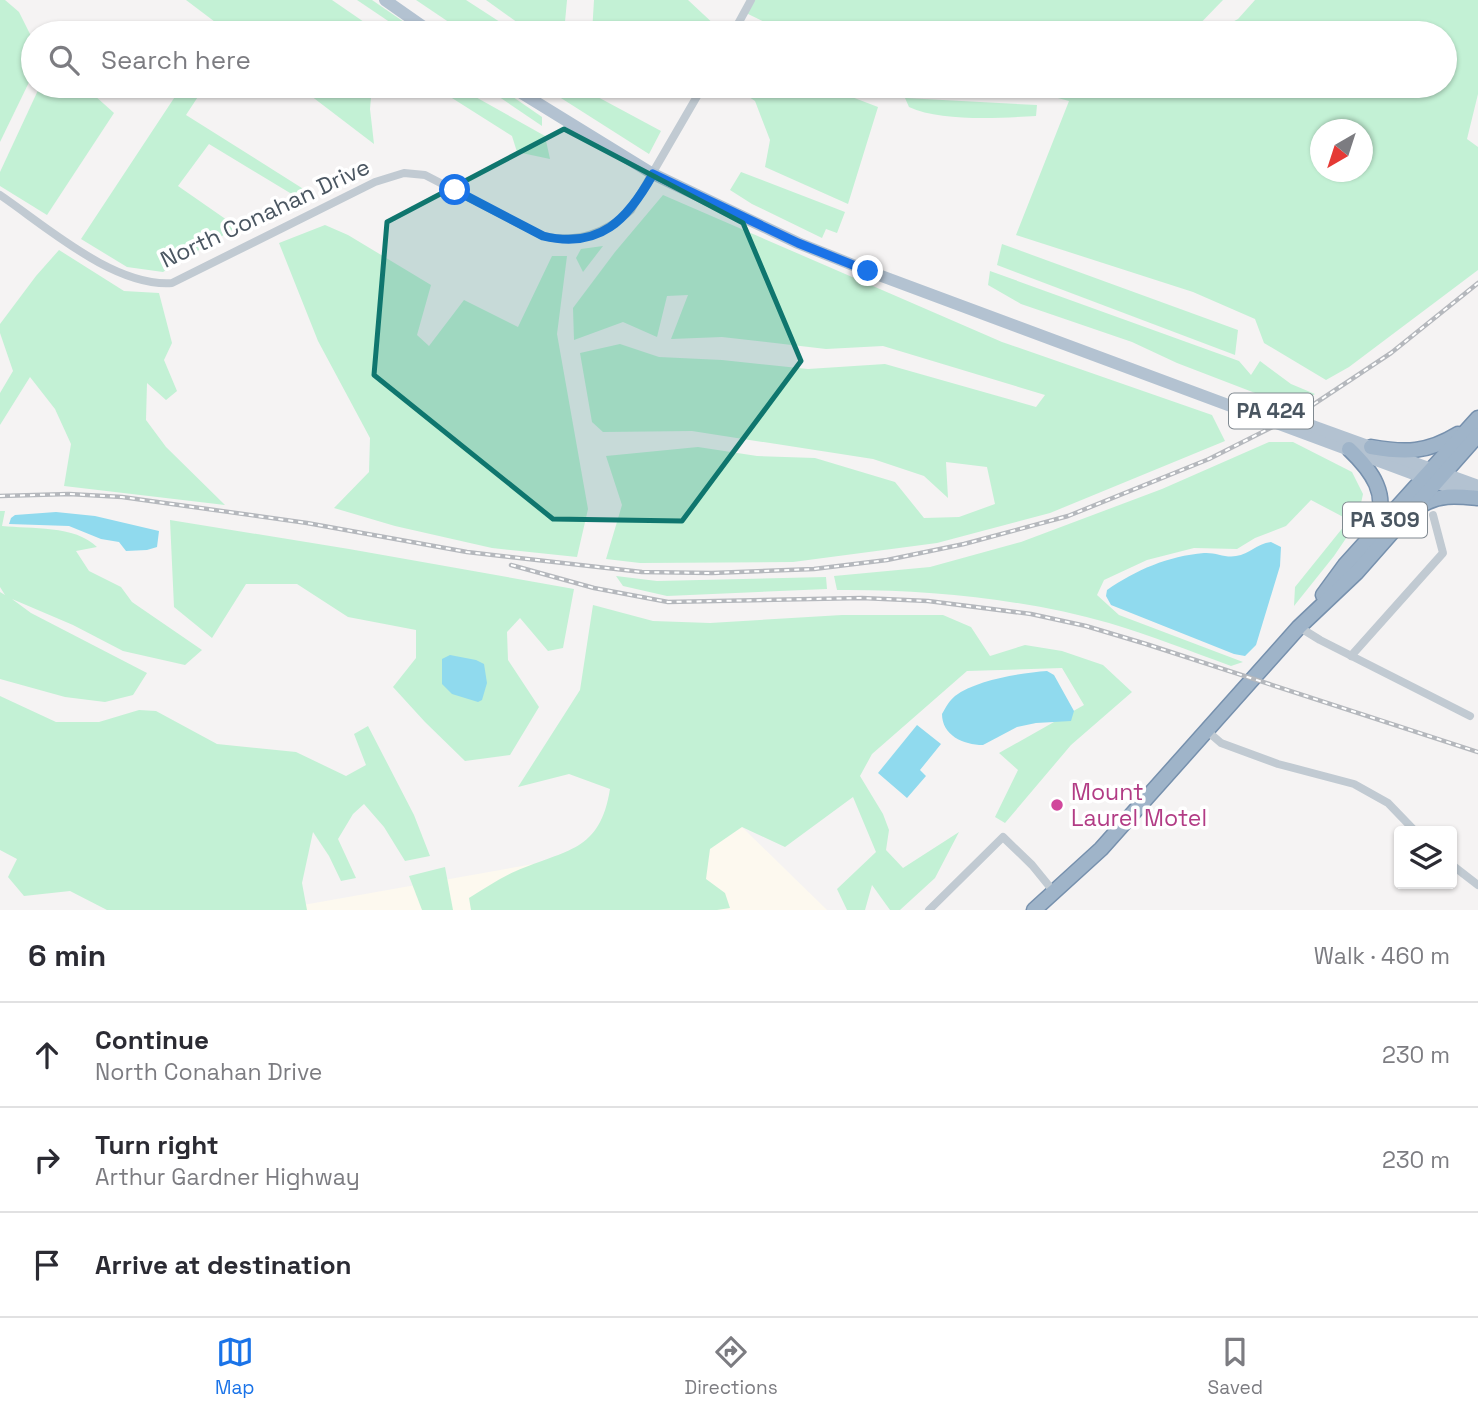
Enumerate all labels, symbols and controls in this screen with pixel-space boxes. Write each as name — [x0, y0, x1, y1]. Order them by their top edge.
search box — [21, 21, 1457, 98]
icon: search — [45, 41, 83, 79]
text: Search here — [101, 43, 251, 77]
north arrow — [1310, 119, 1373, 182]
street label: North Conahan Drive — [156, 151, 374, 275]
route start — [439, 174, 470, 205]
route end — [852, 255, 883, 286]
road number: PA 424 — [1229, 394, 1313, 428]
road number: PA 309 — [1343, 503, 1427, 538]
place label: Mount Laurel Motel — [1071, 777, 1207, 833]
marker: Mount Laurel Motel — [1049, 797, 1065, 813]
map controls — [1394, 826, 1457, 889]
button: layers — [1394, 826, 1457, 889]
text: 6 min — [28, 936, 106, 975]
text: Walk · 460 m — [1314, 941, 1450, 971]
text: Continue — [95, 1023, 209, 1057]
icon: ahead — [28, 1036, 66, 1074]
text: 230 m — [1382, 1040, 1450, 1070]
text: North Conahan Drive — [95, 1057, 322, 1087]
text: Turn right — [95, 1128, 219, 1162]
icon: right — [28, 1141, 66, 1179]
text: 230 m — [1382, 1145, 1450, 1175]
text: Arthur Gardner Highway — [95, 1162, 360, 1192]
icon: arrive — [28, 1246, 66, 1284]
text: Arrive at destination — [95, 1248, 352, 1282]
tab: Map — [215, 1333, 255, 1400]
tab: Directions — [685, 1333, 778, 1400]
tab: Saved — [1208, 1333, 1263, 1400]

